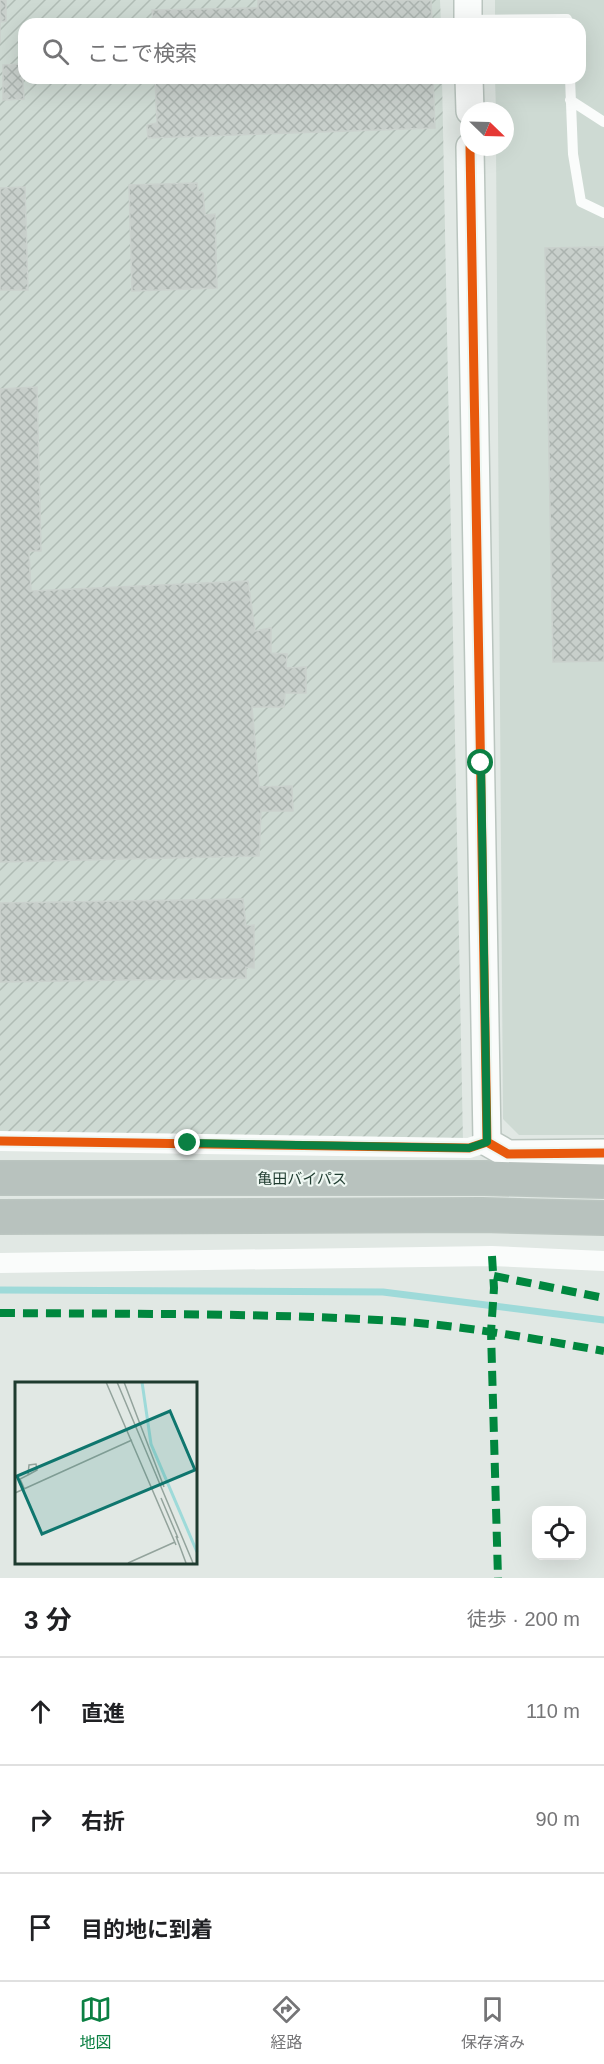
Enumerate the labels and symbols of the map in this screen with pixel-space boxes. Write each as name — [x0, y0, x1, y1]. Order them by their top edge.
north arrow — [460, 102, 514, 156]
route start — [467, 749, 493, 775]
route end — [174, 1129, 200, 1155]
street label: 亀田バイパス — [257, 1170, 347, 1187]
inset map — [15, 1382, 196, 1563]

